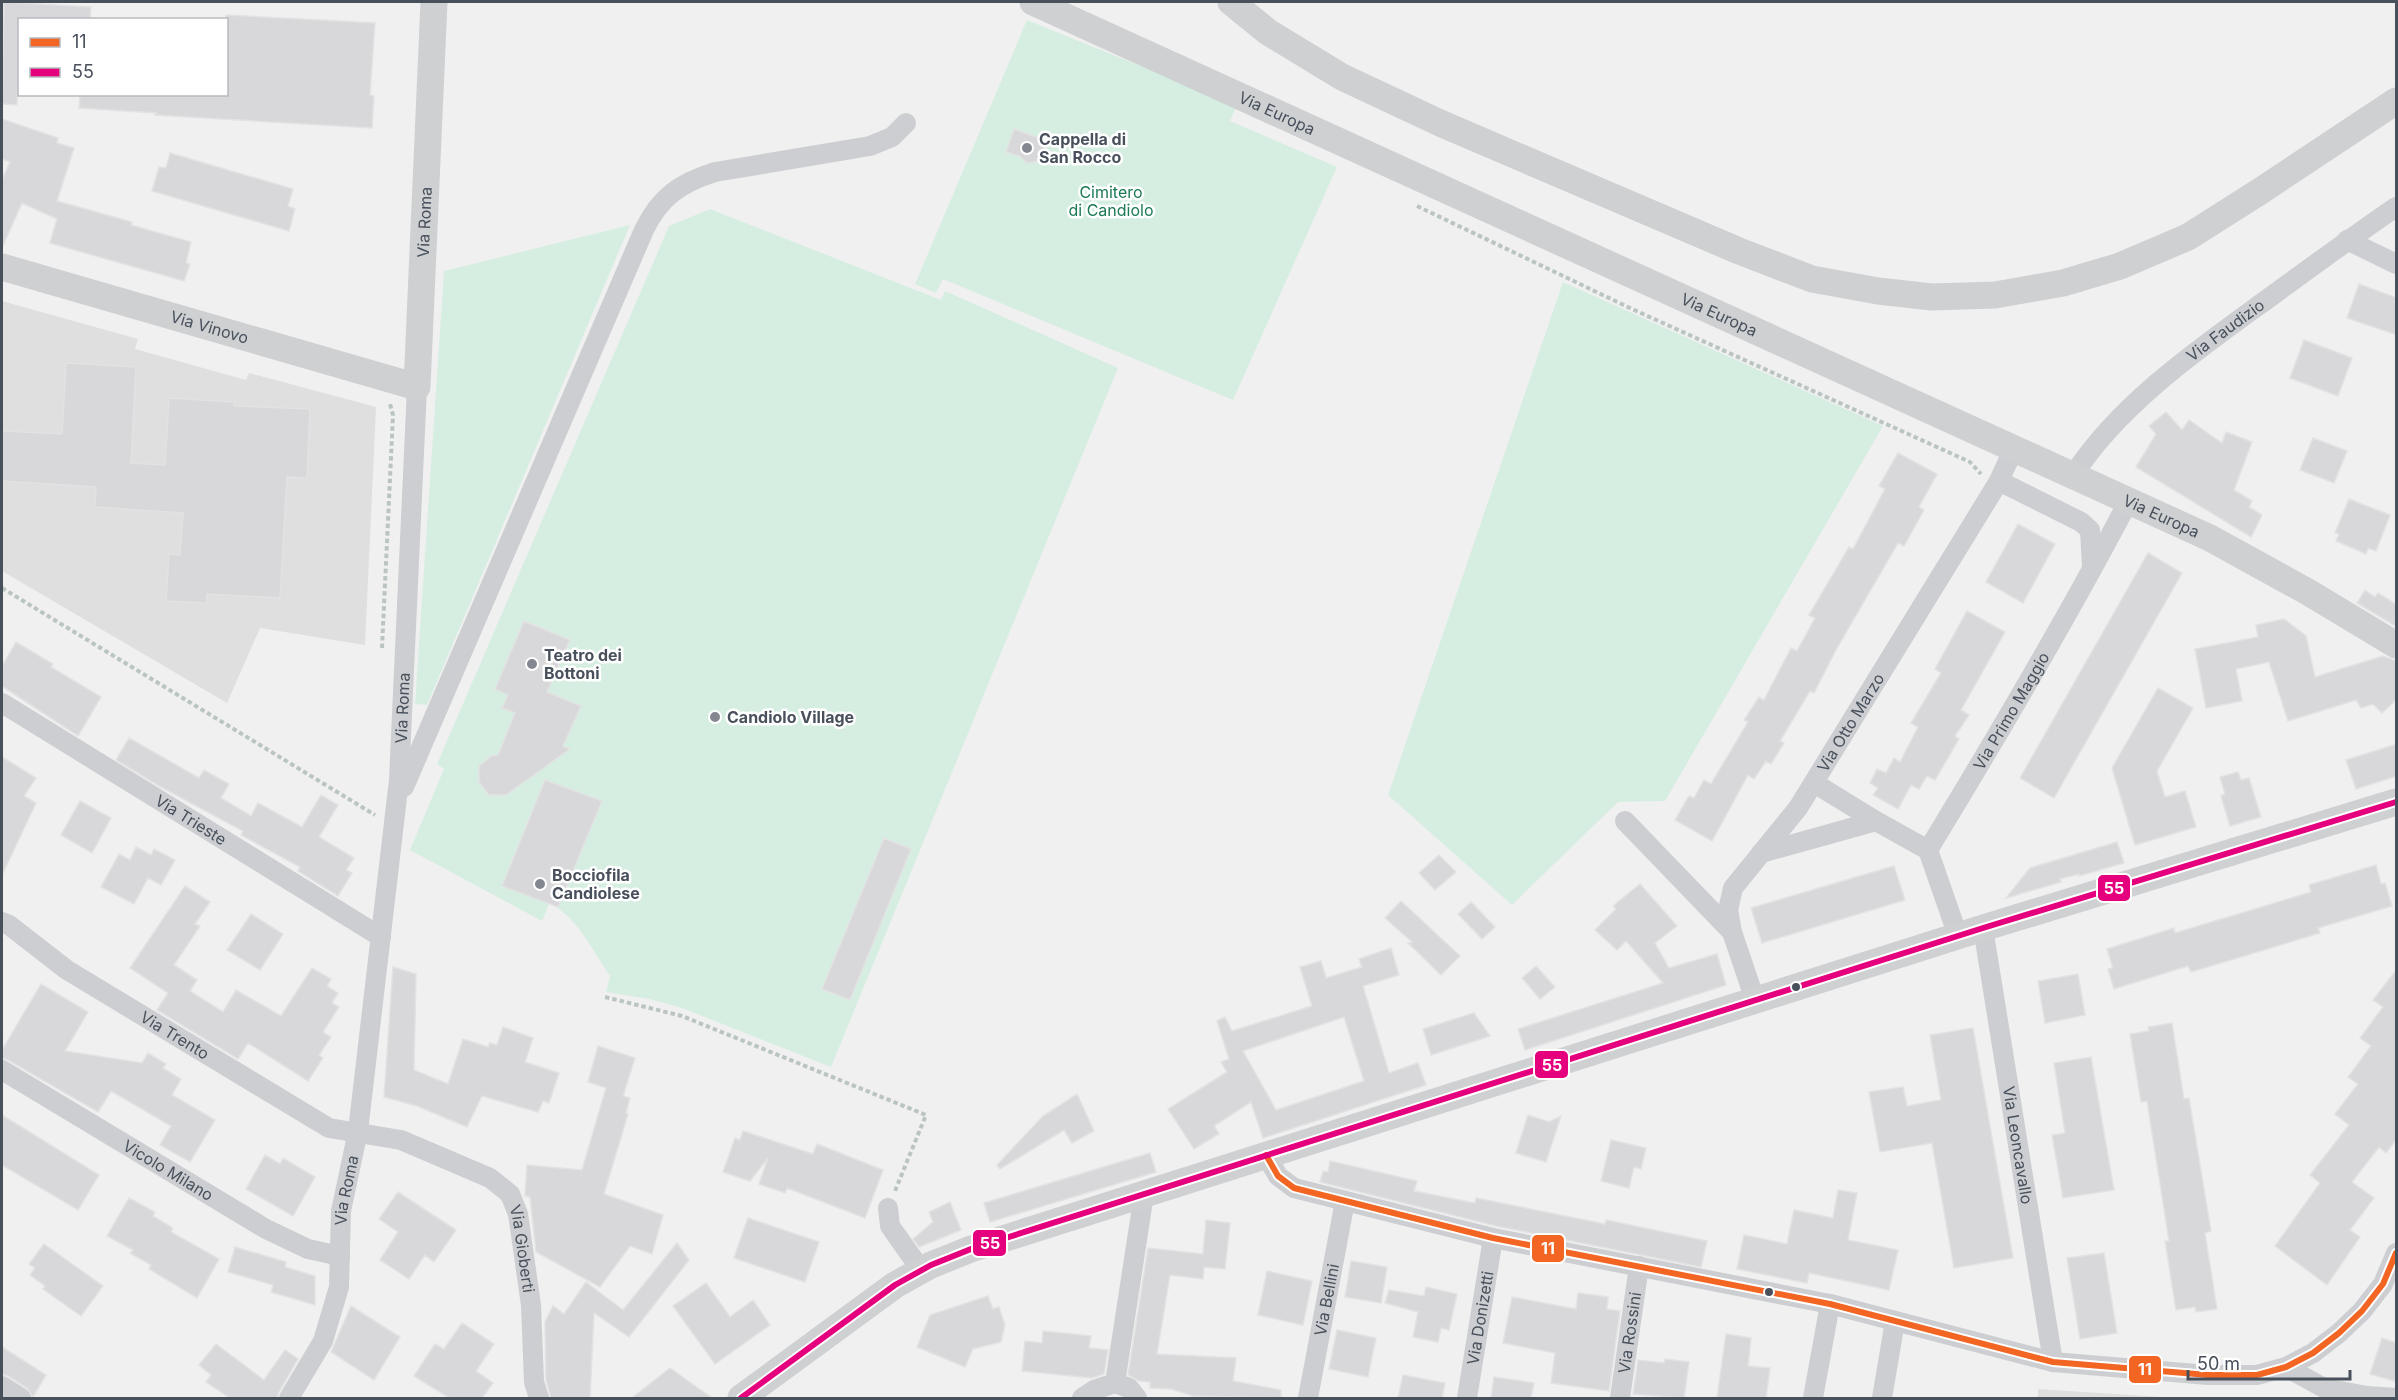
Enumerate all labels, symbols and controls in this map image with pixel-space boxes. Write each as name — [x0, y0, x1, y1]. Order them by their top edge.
legend — [18, 18, 228, 96]
text: 11 — [72, 31, 87, 52]
text: 55 — [72, 61, 94, 82]
street label: Via Europa — [1236, 87, 1318, 139]
place label: Cappella di San Rocco — [1039, 129, 1126, 167]
marker: Cappella di San Rocco — [1020, 141, 1034, 155]
park label: Cimitero di Candiolo — [1068, 182, 1154, 220]
street label: Via Roma — [413, 186, 436, 258]
street label: Via Europa — [1678, 288, 1761, 341]
street label: Via Faudizio — [2182, 295, 2268, 365]
street label: Via Vinovo — [168, 306, 251, 348]
street label: Via Europa — [2120, 490, 2203, 542]
place label: Teatro dei Bottoni — [544, 645, 622, 683]
street label: Via Primo Maggio — [1969, 648, 2054, 774]
marker: Teatro dei Bottoni — [525, 657, 539, 671]
street label: Via Otto Marzo — [1813, 670, 1888, 776]
street label: Via Roma — [391, 672, 414, 744]
place label: Candiolo Village — [727, 707, 854, 727]
marker: Candiolo Village — [708, 710, 722, 724]
street label: Via Trieste — [152, 790, 230, 849]
place label: Bocciofila Candiolese — [552, 865, 640, 903]
line badge: 55 — [2097, 874, 2131, 902]
marker: Bocciofila Candiolese — [533, 877, 547, 891]
text: 55 — [2104, 878, 2124, 898]
unlabelled marker — [1790, 981, 1802, 993]
street label: Via Trento — [137, 1007, 213, 1064]
line badge: 55 — [1534, 1050, 1569, 1079]
text: 55 — [1542, 1055, 1562, 1075]
street label: Via Leoncavallo — [1999, 1085, 2037, 1206]
street label: Vicolo Milano — [119, 1135, 217, 1205]
street label: Via Roma — [331, 1153, 363, 1226]
street label: Via Gioberti — [505, 1202, 539, 1294]
line badge: 55 — [972, 1229, 1007, 1257]
text: 55 — [980, 1233, 1000, 1253]
line badge: 11 — [1531, 1234, 1565, 1263]
text: 11 — [1541, 1238, 1555, 1258]
street label: Via Bellini — [1310, 1262, 1343, 1338]
street label: Via Donizetti — [1463, 1270, 1497, 1366]
unlabelled marker — [1763, 1286, 1775, 1298]
street label: Via Rossini — [1614, 1291, 1645, 1375]
scale bar — [2188, 1343, 2350, 1381]
text: 50 m — [2197, 1353, 2240, 1374]
line badge: 11 — [2128, 1355, 2162, 1384]
text: 11 — [2138, 1359, 2152, 1379]

